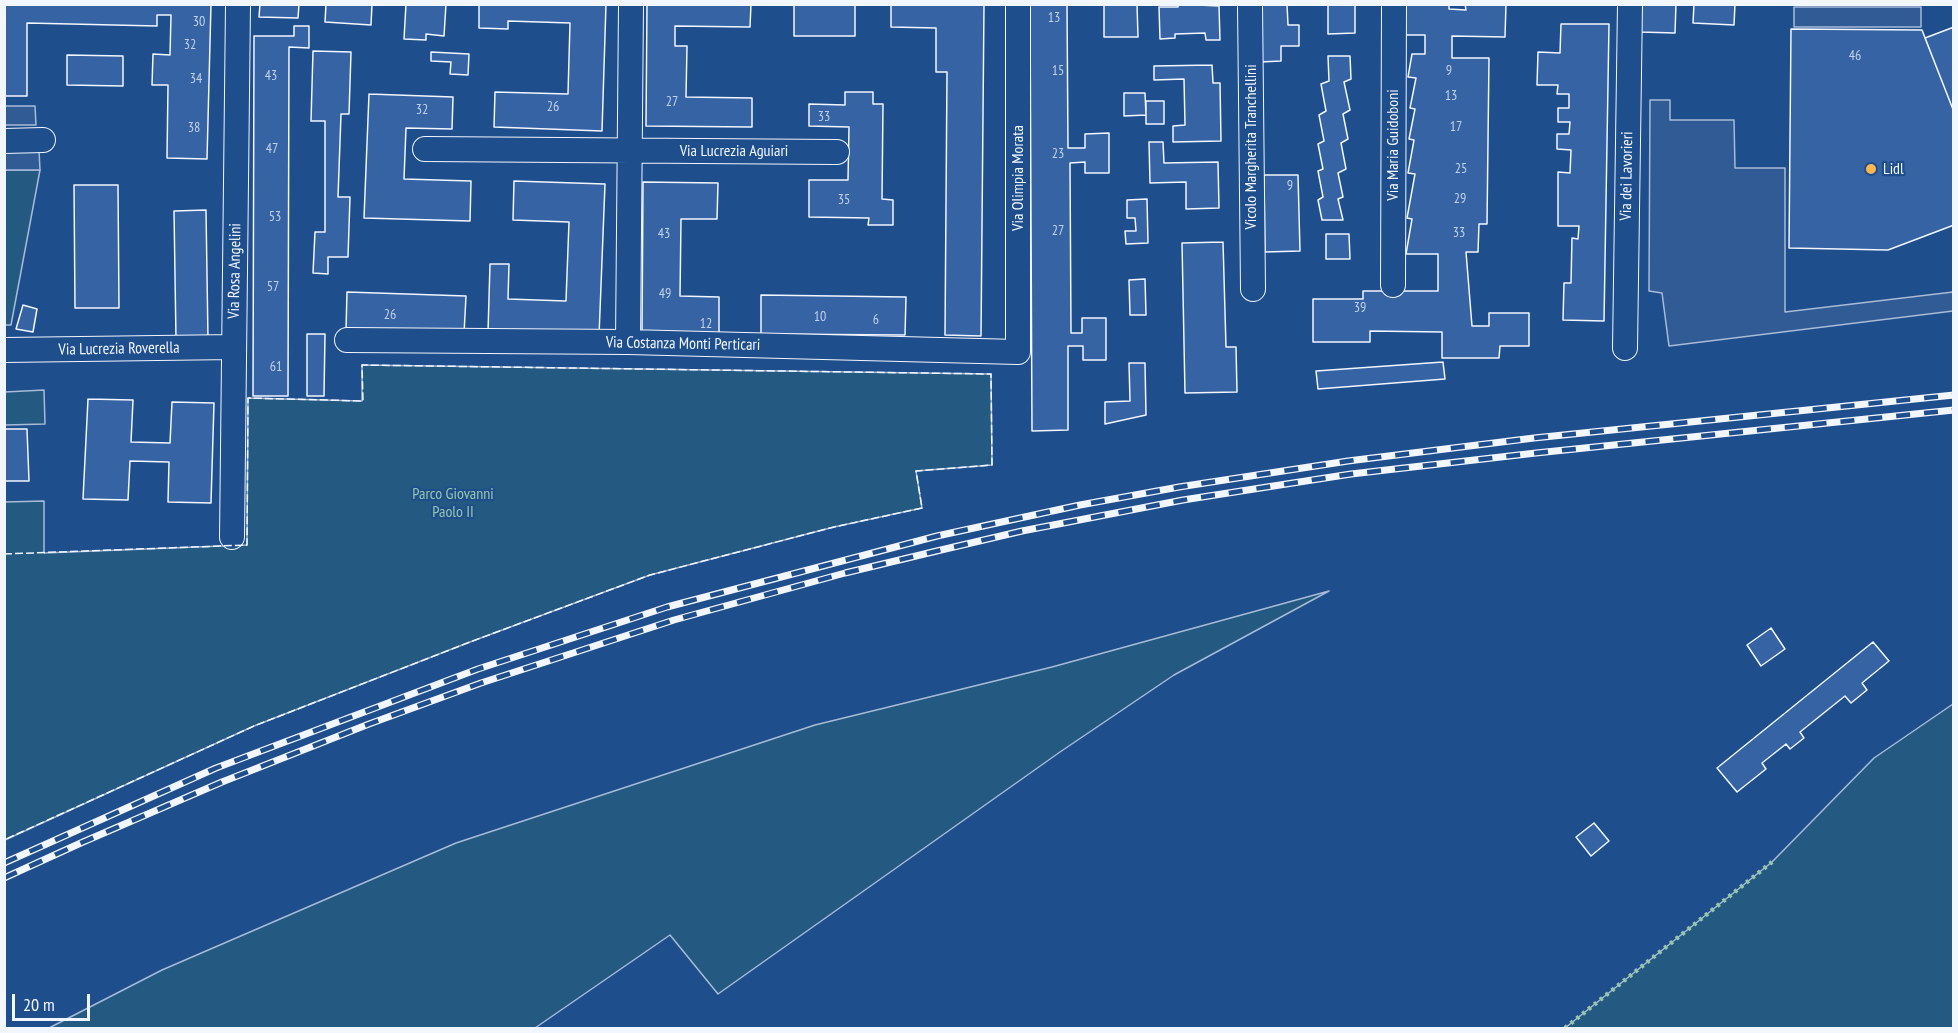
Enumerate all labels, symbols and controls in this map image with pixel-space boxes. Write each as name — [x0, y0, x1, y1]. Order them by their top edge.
house number: 13 — [1048, 10, 1060, 26]
house number: 30 — [193, 14, 205, 30]
house number: 32 — [184, 37, 196, 53]
house number: 46 — [1849, 48, 1861, 64]
house number: 15 — [1052, 63, 1064, 79]
house number: 9 — [1446, 63, 1452, 79]
street label: Vicolo Margherita Tranchellini — [1241, 64, 1261, 230]
house number: 43 — [265, 68, 277, 84]
house number: 34 — [190, 71, 202, 87]
house number: 13 — [1445, 88, 1457, 104]
street label: Via Maria Guidoboni — [1383, 89, 1403, 201]
house number: 27 — [666, 94, 678, 110]
house number: 26 — [547, 99, 559, 115]
house number: 32 — [416, 102, 428, 118]
house number: 33 — [818, 109, 830, 125]
house number: 17 — [1450, 119, 1462, 135]
house number: 38 — [188, 120, 200, 136]
street label: Via Olimpia Morata — [1008, 125, 1028, 231]
street label: Via dei Lavorieri — [1617, 131, 1637, 221]
house number: 47 — [266, 141, 278, 157]
street label: Via Lucrezia Aguiari — [680, 141, 788, 161]
house number: 23 — [1052, 146, 1064, 162]
place label: Lidl — [1883, 159, 1904, 179]
house number: 25 — [1455, 161, 1467, 177]
marker: Lidl — [1864, 162, 1878, 176]
house number: 9 — [1287, 178, 1293, 194]
house number: 29 — [1454, 191, 1466, 207]
house number: 35 — [838, 192, 850, 208]
house number: 53 — [269, 209, 281, 225]
street label: Via Rosa Angelini — [225, 223, 245, 319]
house number: 27 — [1052, 223, 1064, 239]
house number: 33 — [1453, 225, 1465, 241]
house number: 43 — [658, 226, 670, 242]
house number: 57 — [267, 279, 279, 295]
house number: 49 — [659, 286, 671, 302]
house number: 39 — [1354, 300, 1366, 316]
house number: 26 — [384, 307, 396, 323]
house number: 10 — [814, 309, 826, 325]
house number: 6 — [873, 312, 879, 328]
house number: 12 — [700, 316, 712, 332]
street label: Via Costanza Monti Perticari — [606, 333, 760, 355]
street label: Via Lucrezia Roverella — [58, 338, 180, 360]
house number: 61 — [270, 359, 282, 375]
park label: Parco Giovanni Paolo II — [412, 484, 494, 522]
scale bar — [15, 982, 93, 1020]
text: 20 m — [23, 993, 55, 1016]

